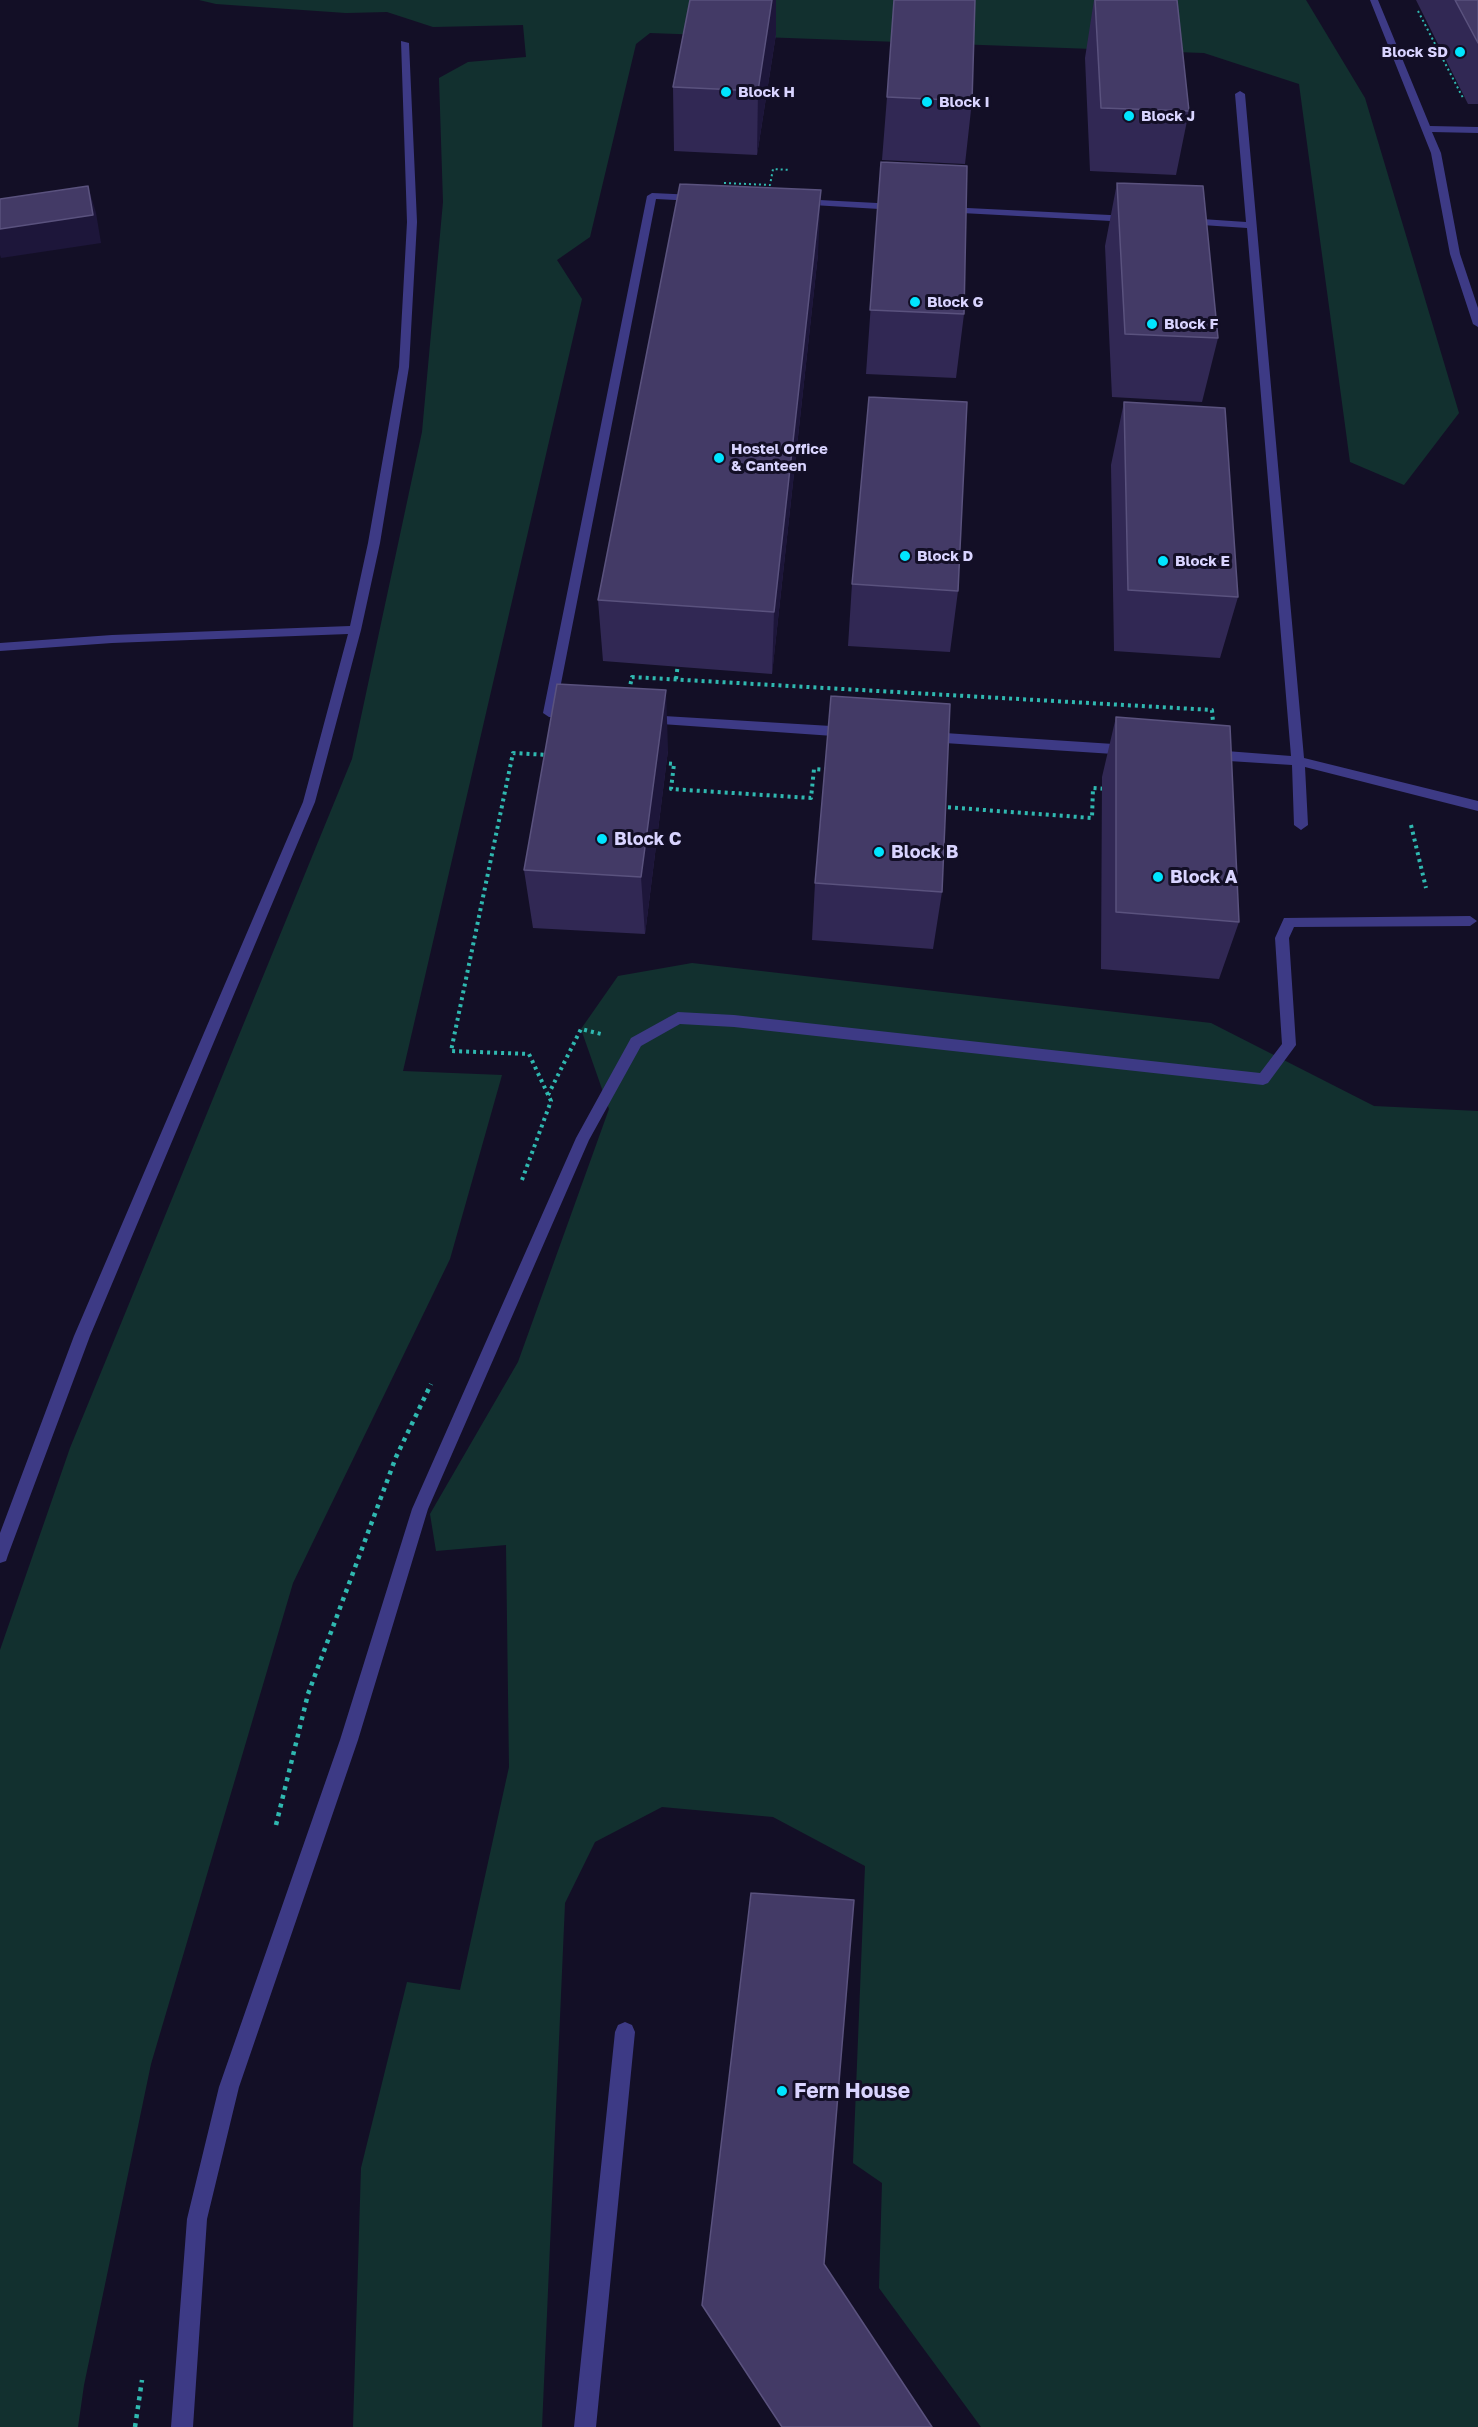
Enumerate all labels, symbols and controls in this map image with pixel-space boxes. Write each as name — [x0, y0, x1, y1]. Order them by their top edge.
place label: Block SD — [1382, 43, 1448, 61]
marker: Block SD — [1453, 45, 1467, 59]
place label: Block H — [738, 83, 795, 101]
marker: Block H — [719, 85, 733, 99]
place label: Block I — [939, 93, 990, 111]
marker: Block I — [920, 95, 934, 109]
place label: Block J — [1141, 107, 1195, 125]
marker: Block J — [1122, 109, 1136, 123]
place label: Block G — [927, 293, 984, 311]
marker: Block G — [908, 295, 922, 309]
place label: Block F — [1164, 315, 1219, 333]
marker: Block F — [1145, 317, 1159, 331]
place label: Hostel Office & Canteen — [731, 440, 828, 475]
marker: Hostel Office & Canteen — [712, 451, 726, 465]
place label: Block D — [917, 547, 973, 565]
marker: Block D — [898, 549, 912, 563]
place label: Block E — [1175, 552, 1230, 570]
marker: Block E — [1156, 554, 1170, 568]
place label: Block C — [614, 828, 681, 850]
marker: Block C — [595, 832, 609, 846]
place label: Block B — [891, 841, 958, 863]
marker: Block B — [872, 845, 886, 859]
place label: Block A — [1170, 866, 1237, 888]
marker: Block A — [1151, 870, 1165, 884]
place label: Fern House — [794, 2078, 910, 2104]
marker: Fern House — [775, 2084, 789, 2098]

